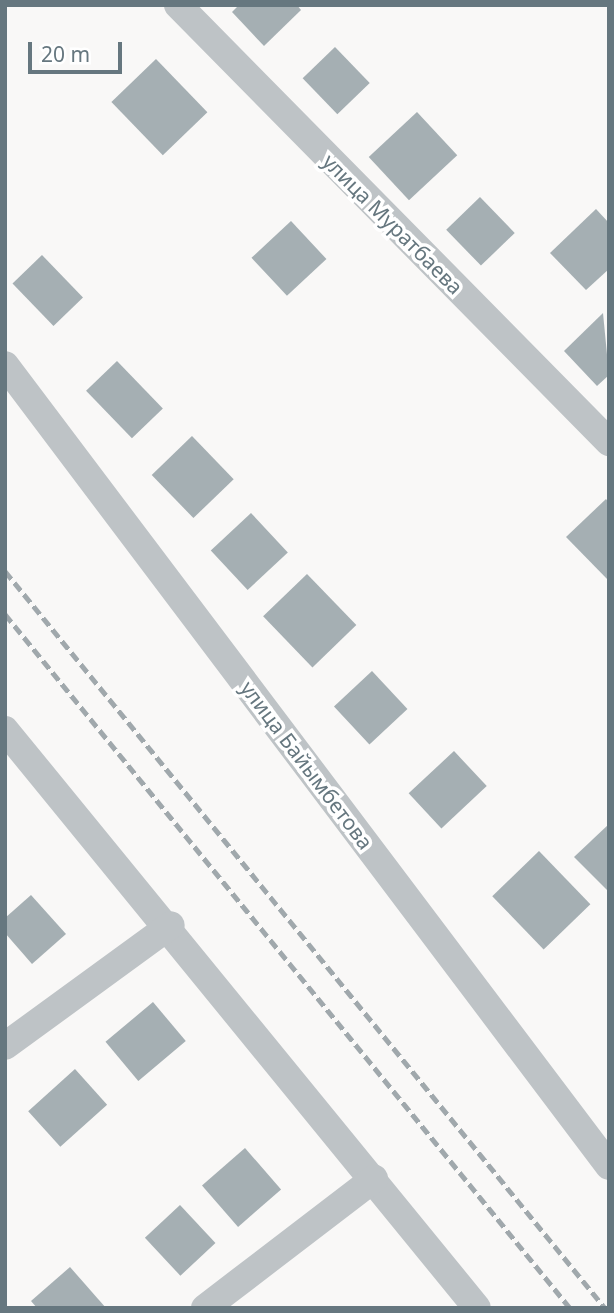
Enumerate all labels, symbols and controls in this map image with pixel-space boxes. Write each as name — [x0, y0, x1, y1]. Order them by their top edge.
scale bar — [32, 28, 126, 72]
text: 20 m — [41, 40, 90, 68]
street label: улица Муратбаева — [318, 149, 468, 299]
street label: улица Байымбетова — [236, 676, 378, 854]

